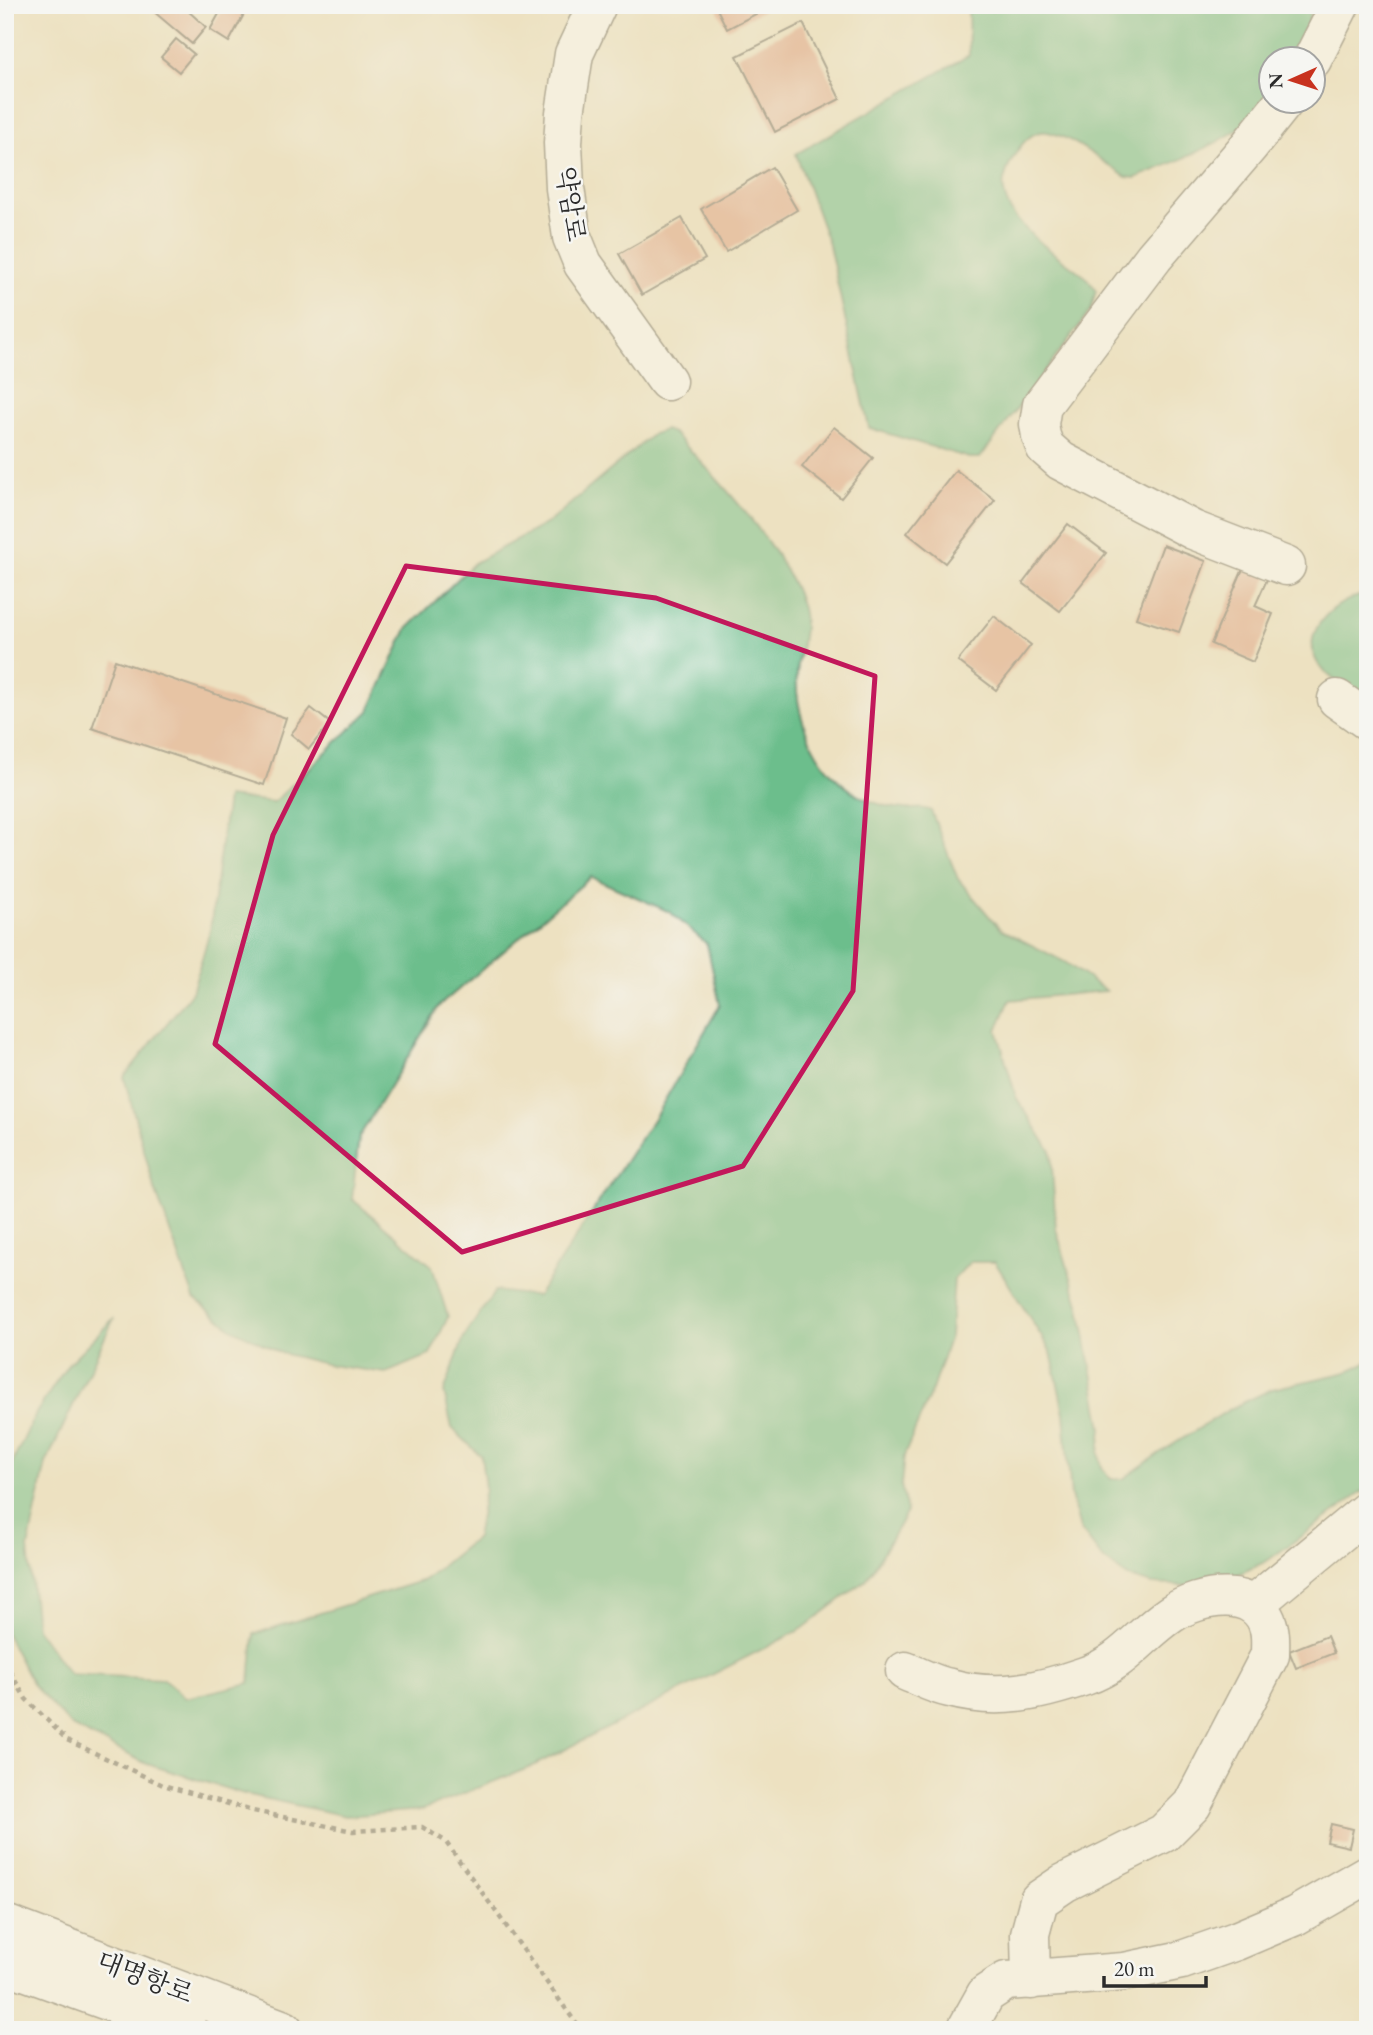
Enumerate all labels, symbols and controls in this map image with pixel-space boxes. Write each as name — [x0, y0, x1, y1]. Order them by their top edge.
north arrow — [1258, 46, 1328, 116]
text: N — [1263, 72, 1288, 89]
street label: 약암로 — [548, 164, 594, 244]
street label: 대명항로 — [92, 1943, 198, 2011]
scale bar — [1104, 1944, 1205, 1988]
text: 20 m — [1114, 1955, 1155, 1982]

